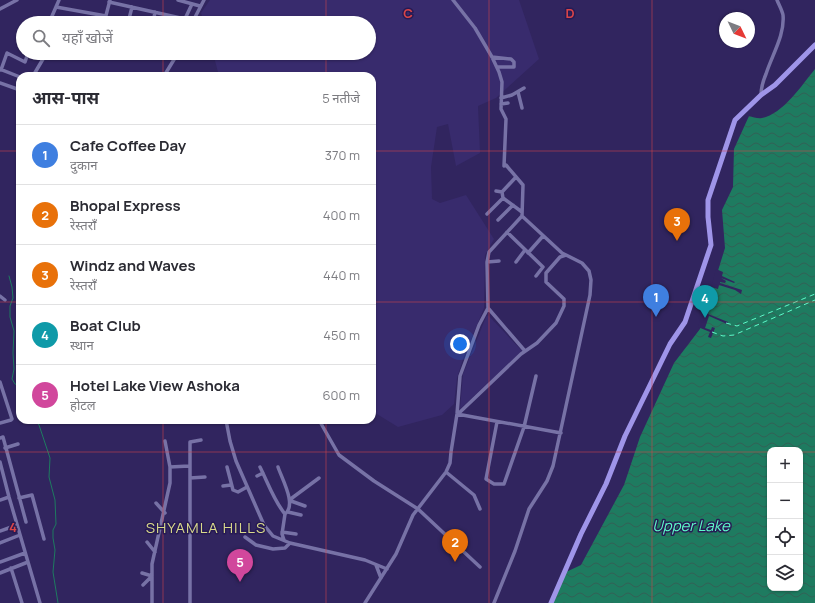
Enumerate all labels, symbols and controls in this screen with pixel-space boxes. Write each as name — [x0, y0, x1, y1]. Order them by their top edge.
text: C — [403, 4, 413, 22]
text: D — [565, 4, 575, 22]
north arrow — [719, 12, 755, 48]
search box — [16, 16, 376, 60]
icon: search — [30, 27, 52, 49]
text: यहाँ खोजें — [62, 27, 113, 48]
text: आस-पास — [32, 86, 99, 109]
text: 5 नतीजे — [322, 89, 360, 107]
text: Cafe Coffee Day — [70, 135, 186, 156]
text: 1 — [42, 146, 48, 164]
text: 370 m — [325, 146, 360, 164]
text: दुकान — [70, 156, 97, 174]
text: Bhopal Express — [70, 195, 181, 216]
text: 2 — [41, 206, 49, 224]
text: 400 m — [323, 206, 360, 224]
pin: 3 — [664, 208, 690, 241]
text: रेस्तराँ — [70, 216, 96, 234]
text: Windz and Waves — [70, 255, 196, 276]
text: 3 — [41, 266, 49, 284]
text: 440 m — [323, 266, 360, 284]
text: रेस्तराँ — [70, 276, 96, 294]
pin: 1 — [643, 284, 669, 317]
pin: 4 — [692, 285, 718, 318]
text: Boat Club — [70, 315, 141, 336]
text: 4 — [41, 326, 49, 344]
text: 450 m — [323, 326, 360, 344]
your location — [450, 334, 470, 354]
text: स्थान — [70, 336, 94, 354]
text: Hotel Lake View Ashoka — [70, 375, 240, 396]
text: 5 — [41, 386, 49, 404]
text: 600 m — [322, 386, 360, 404]
text: होटल — [70, 396, 96, 414]
map controls — [767, 447, 803, 591]
button: + — [767, 447, 803, 483]
button: − — [767, 483, 803, 519]
water label: Upper Lake — [652, 515, 731, 536]
district label: SHYAMLA HILLS — [146, 517, 266, 538]
text: 4 — [9, 518, 17, 536]
button: locate — [767, 519, 803, 555]
pin: 2 — [442, 529, 468, 562]
pin: 5 — [227, 549, 253, 582]
button: layers — [767, 555, 803, 591]

